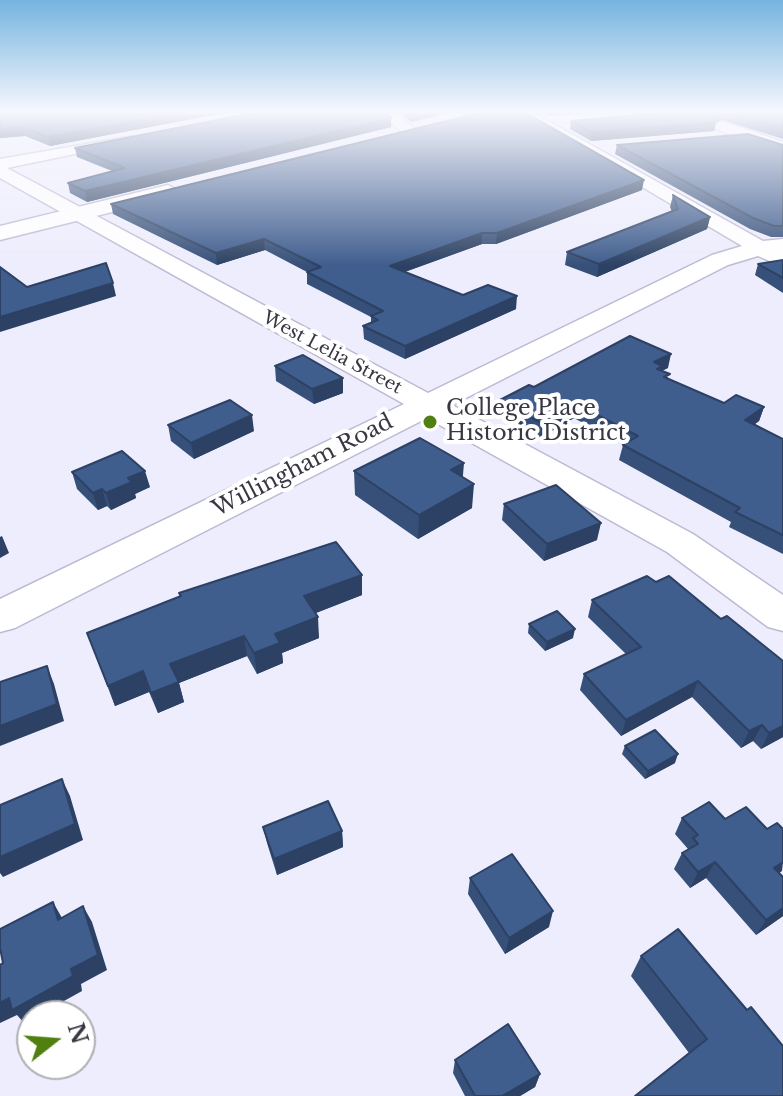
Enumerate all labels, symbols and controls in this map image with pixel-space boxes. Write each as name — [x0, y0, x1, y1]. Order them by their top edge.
street label: West Lelia Street — [259, 307, 405, 399]
place label: College Place Historic District — [446, 396, 626, 448]
street label: Willingham Road — [208, 409, 398, 523]
marker: College Place Historic District — [421, 413, 439, 431]
north arrow — [16, 1000, 96, 1080]
text: N — [62, 1020, 93, 1047]

